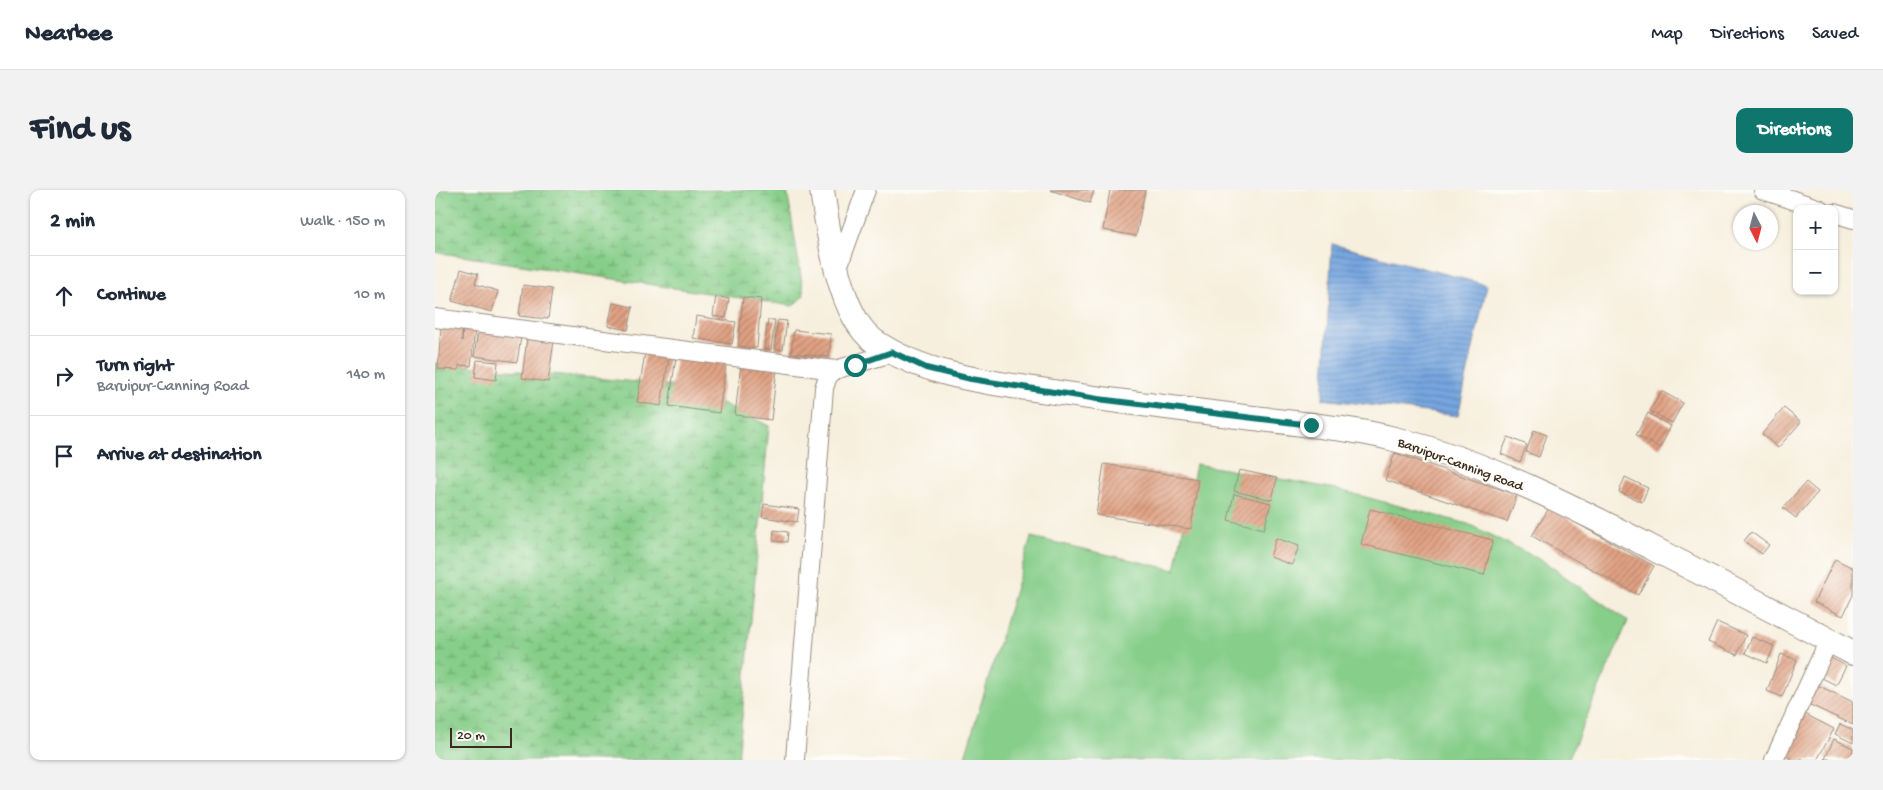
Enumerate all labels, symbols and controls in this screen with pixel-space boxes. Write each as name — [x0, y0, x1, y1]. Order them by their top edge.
text: Nearbee — [25, 20, 112, 49]
text: Map — [1651, 24, 1683, 45]
text: Directions — [1711, 24, 1784, 45]
text: Saved — [1812, 24, 1858, 45]
button: Directions — [1736, 108, 1853, 153]
text: Find us — [30, 110, 130, 151]
north arrow — [1733, 205, 1778, 250]
map controls — [1793, 205, 1838, 295]
button: + — [1793, 205, 1838, 250]
text: 2 min — [50, 210, 95, 235]
text: Walk · 150 m — [300, 213, 385, 232]
button: − — [1793, 250, 1838, 295]
icon: ahead — [50, 282, 78, 310]
text: Continue — [97, 284, 166, 307]
text: 10 m — [354, 286, 385, 305]
route start — [844, 354, 867, 377]
text: Turn right — [97, 355, 173, 378]
icon: right — [50, 362, 78, 390]
text: 140 m — [347, 366, 385, 385]
text: Baruipur-Canning Road — [97, 378, 248, 397]
route end — [1300, 414, 1323, 437]
street label: Baruipur-Canning Road — [1394, 434, 1527, 497]
icon: arrive — [50, 442, 78, 470]
text: Arrive at destination — [97, 444, 261, 467]
scale bar — [450, 725, 513, 748]
text: 20 m — [457, 728, 485, 745]

